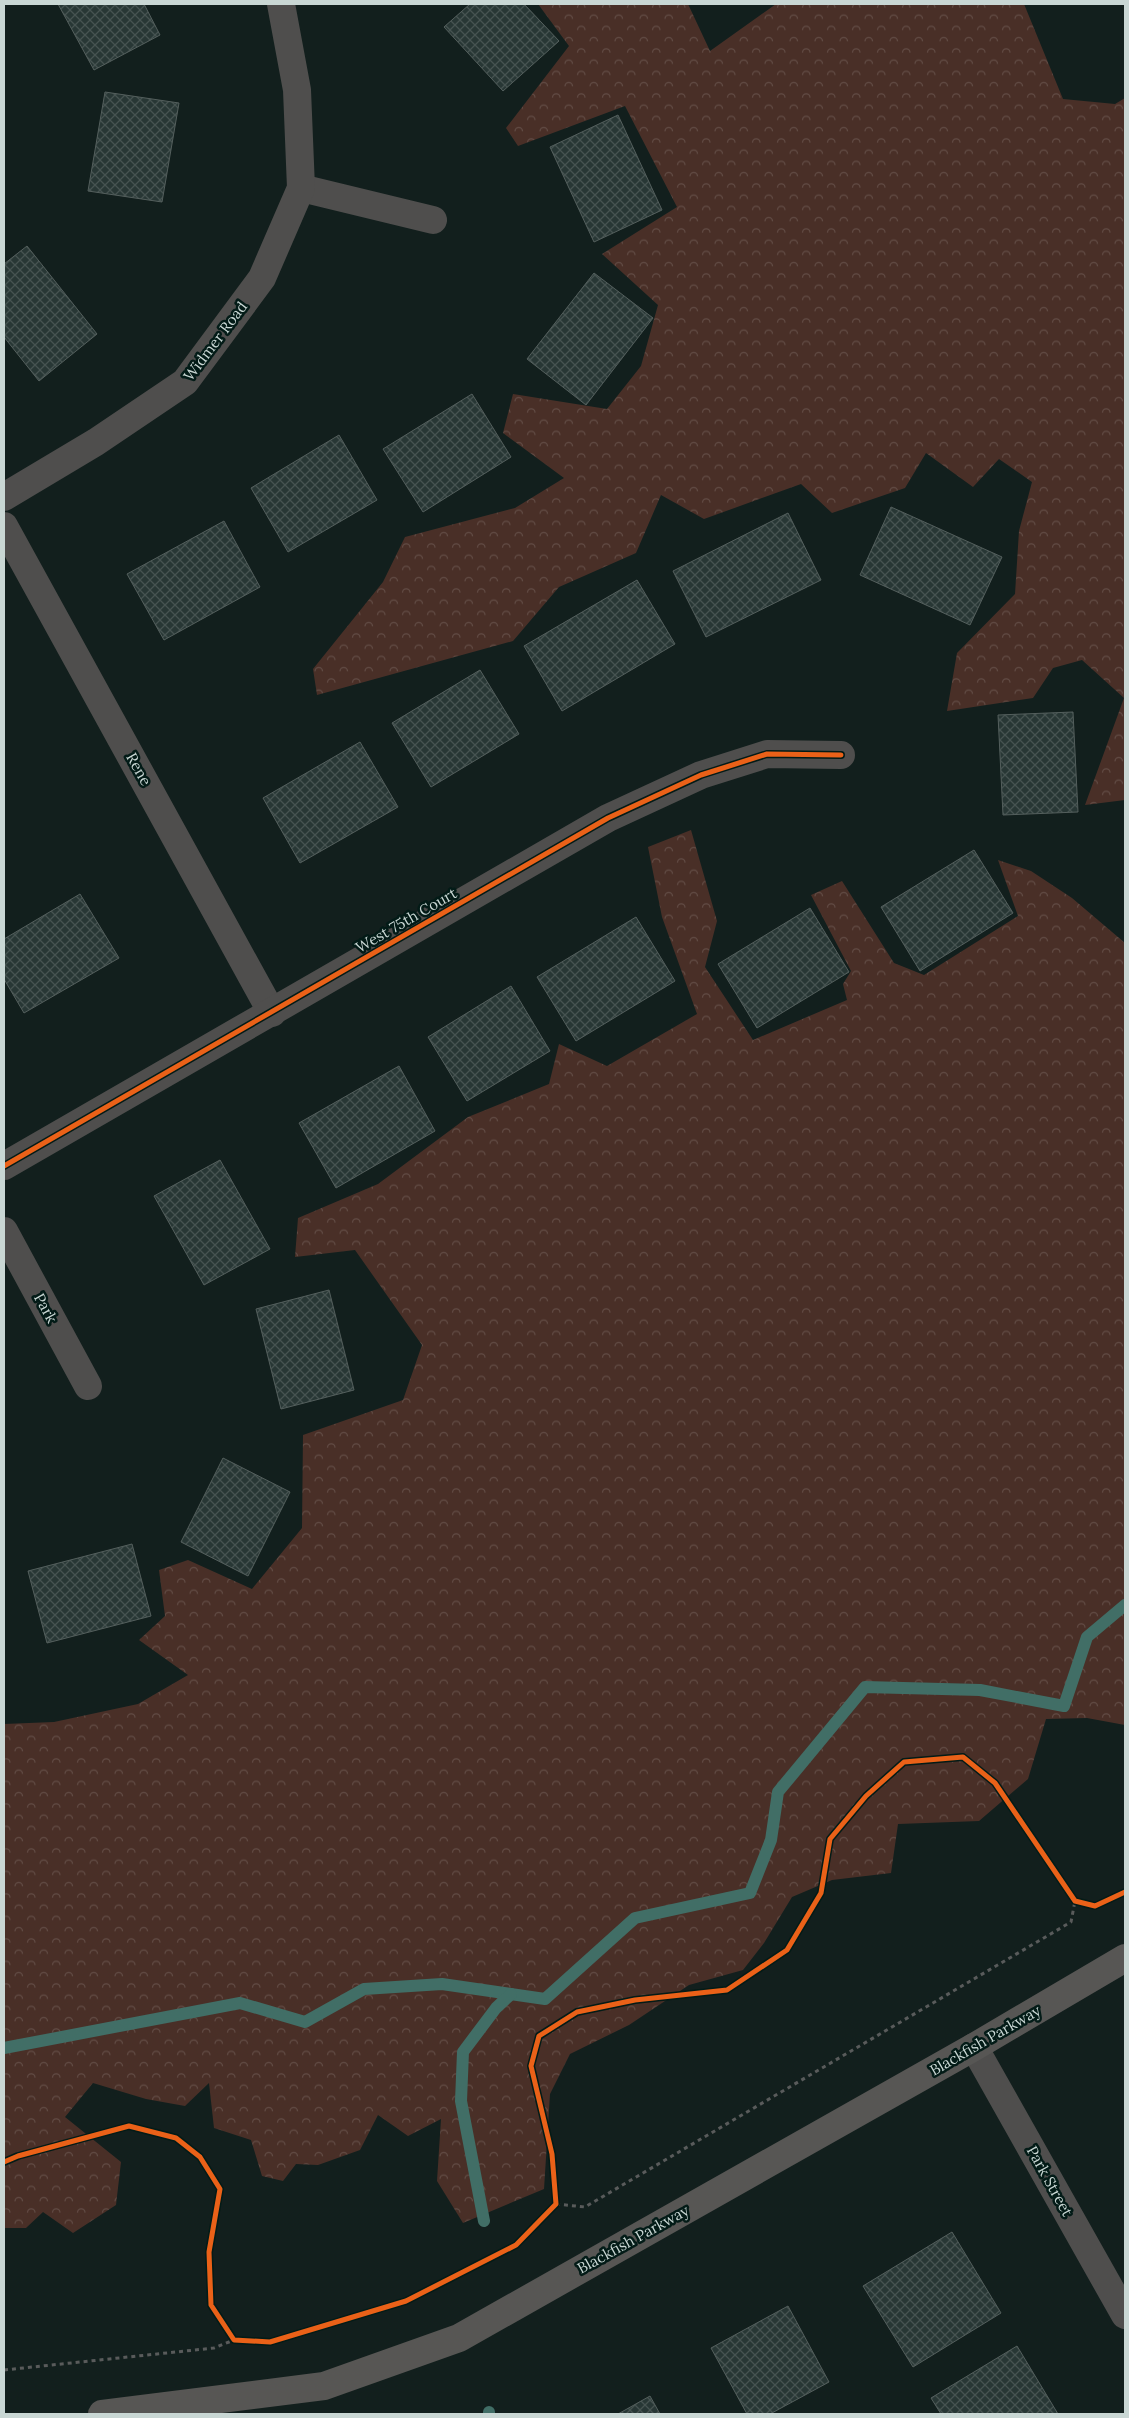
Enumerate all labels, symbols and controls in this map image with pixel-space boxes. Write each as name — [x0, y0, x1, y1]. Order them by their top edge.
street label: Widmer Road — [179, 297, 251, 385]
street label: Rene — [122, 749, 156, 789]
street label: West 75th Court — [352, 883, 460, 957]
street label: Park — [30, 1290, 62, 1326]
street label: Blackfish Parkway — [926, 2001, 1044, 2079]
street label: Park Street — [1023, 2142, 1077, 2220]
street label: Blackfish Parkway — [574, 2200, 692, 2278]

